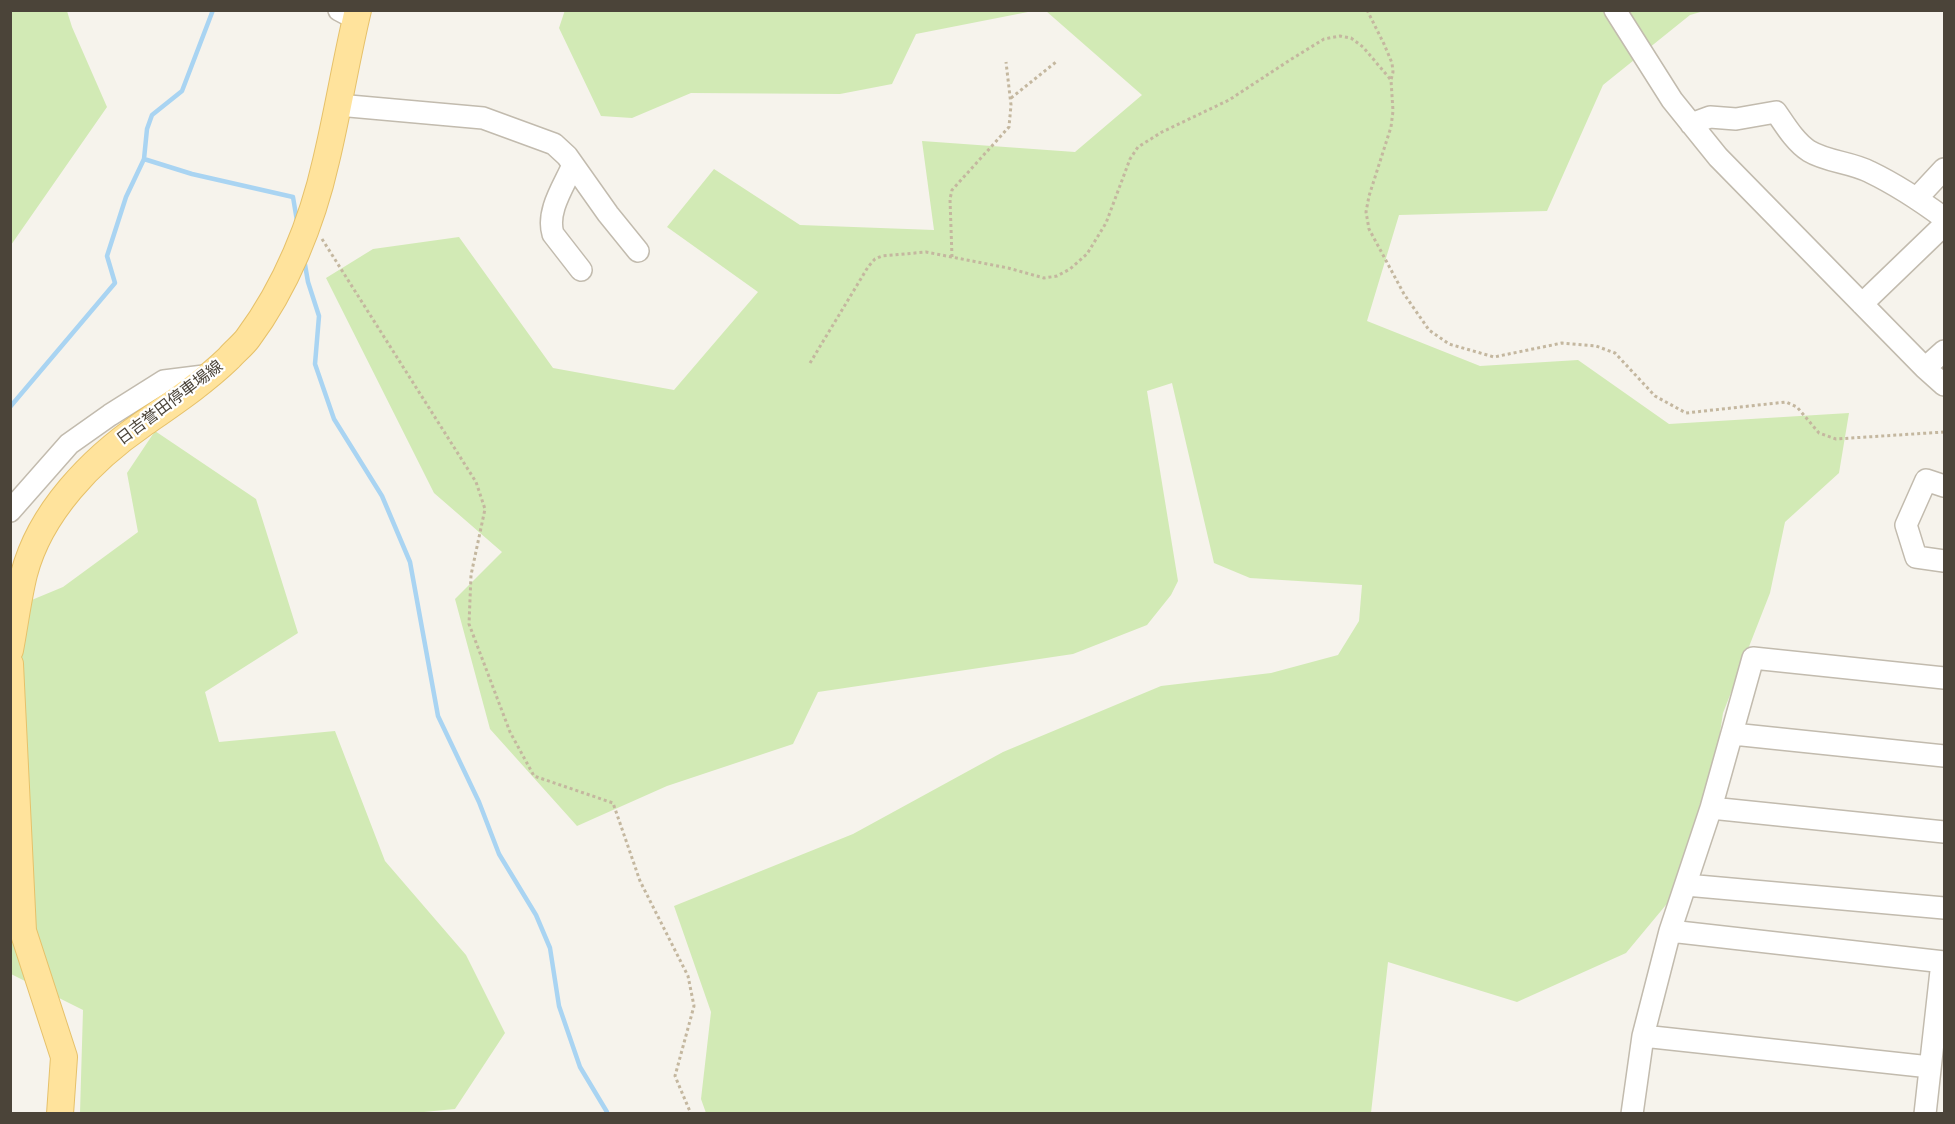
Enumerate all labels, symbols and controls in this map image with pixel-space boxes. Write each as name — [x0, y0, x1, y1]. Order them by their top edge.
street label: 日吉誉田停車場線 — [113, 357, 227, 449]

